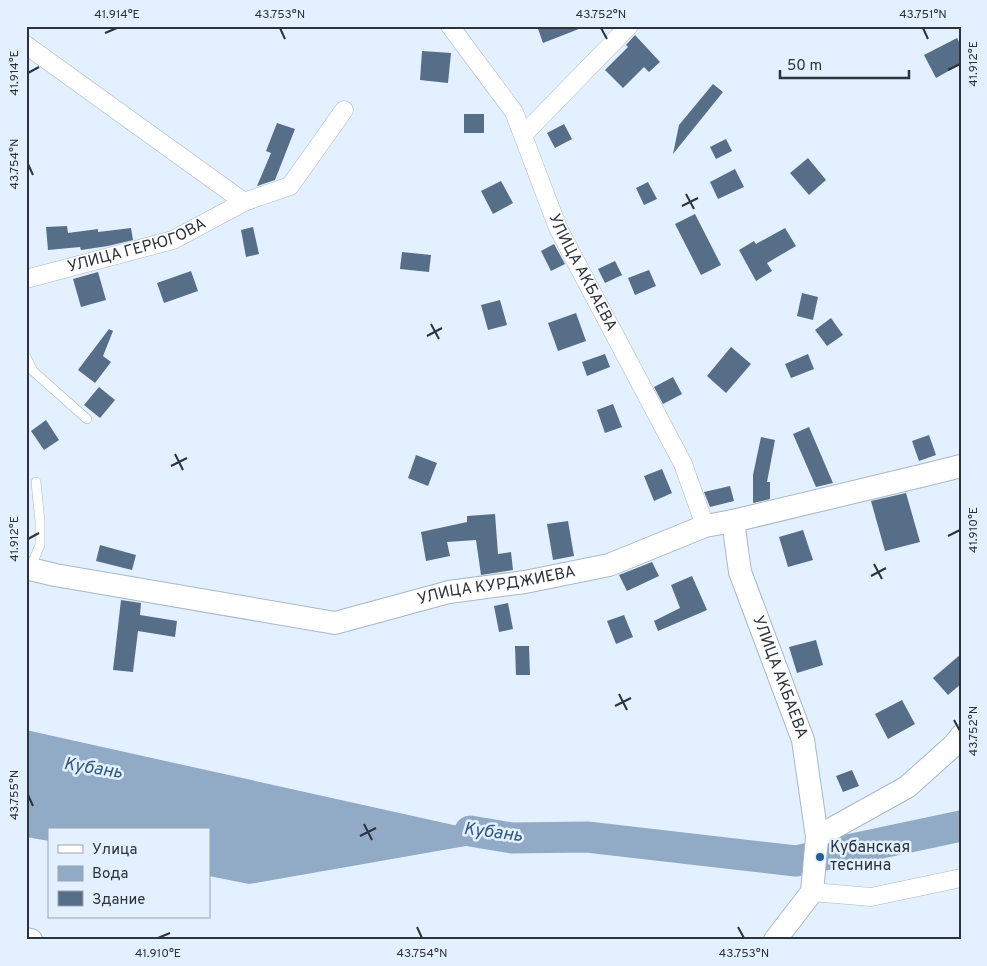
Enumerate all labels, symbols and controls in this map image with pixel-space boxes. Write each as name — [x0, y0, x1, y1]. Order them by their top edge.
text: 41.914°E — [94, 7, 140, 23]
text: 43.753°N — [255, 7, 305, 23]
text: 43.752°N — [576, 7, 626, 23]
text: 43.751°N — [899, 7, 947, 23]
text: 41.912°E — [966, 41, 982, 87]
scale bar — [780, 48, 908, 80]
text: 41.914°E — [7, 50, 23, 96]
text: 50 m — [787, 57, 822, 76]
text: 43.754°N — [7, 139, 23, 189]
street label: УЛИЦА АКБАЕВА — [544, 211, 621, 335]
street label: УЛИЦА ГЕРЮГОВА — [65, 214, 210, 278]
text: 41.910°E — [966, 507, 982, 553]
text: 41.912°E — [7, 516, 23, 562]
street label: УЛИЦА КУРДЖИЕВА — [415, 562, 577, 610]
street label: УЛИЦА АКБАЕВА — [747, 613, 812, 742]
text: 43.752°N — [966, 706, 982, 756]
water label: Кубань — [62, 753, 124, 785]
text: 43.755°N — [7, 770, 23, 820]
water label: Кубань — [462, 818, 524, 848]
legend — [48, 828, 210, 918]
place label: Кубанская теснина — [830, 838, 910, 876]
text: Улица — [92, 841, 137, 860]
marker: Кубанская теснина — [814, 851, 826, 863]
text: Вода — [92, 865, 128, 884]
text: Здание — [92, 891, 145, 910]
text: 41.910°E — [135, 946, 181, 962]
text: 43.754°N — [397, 946, 447, 962]
text: 43.753°N — [719, 946, 769, 962]

